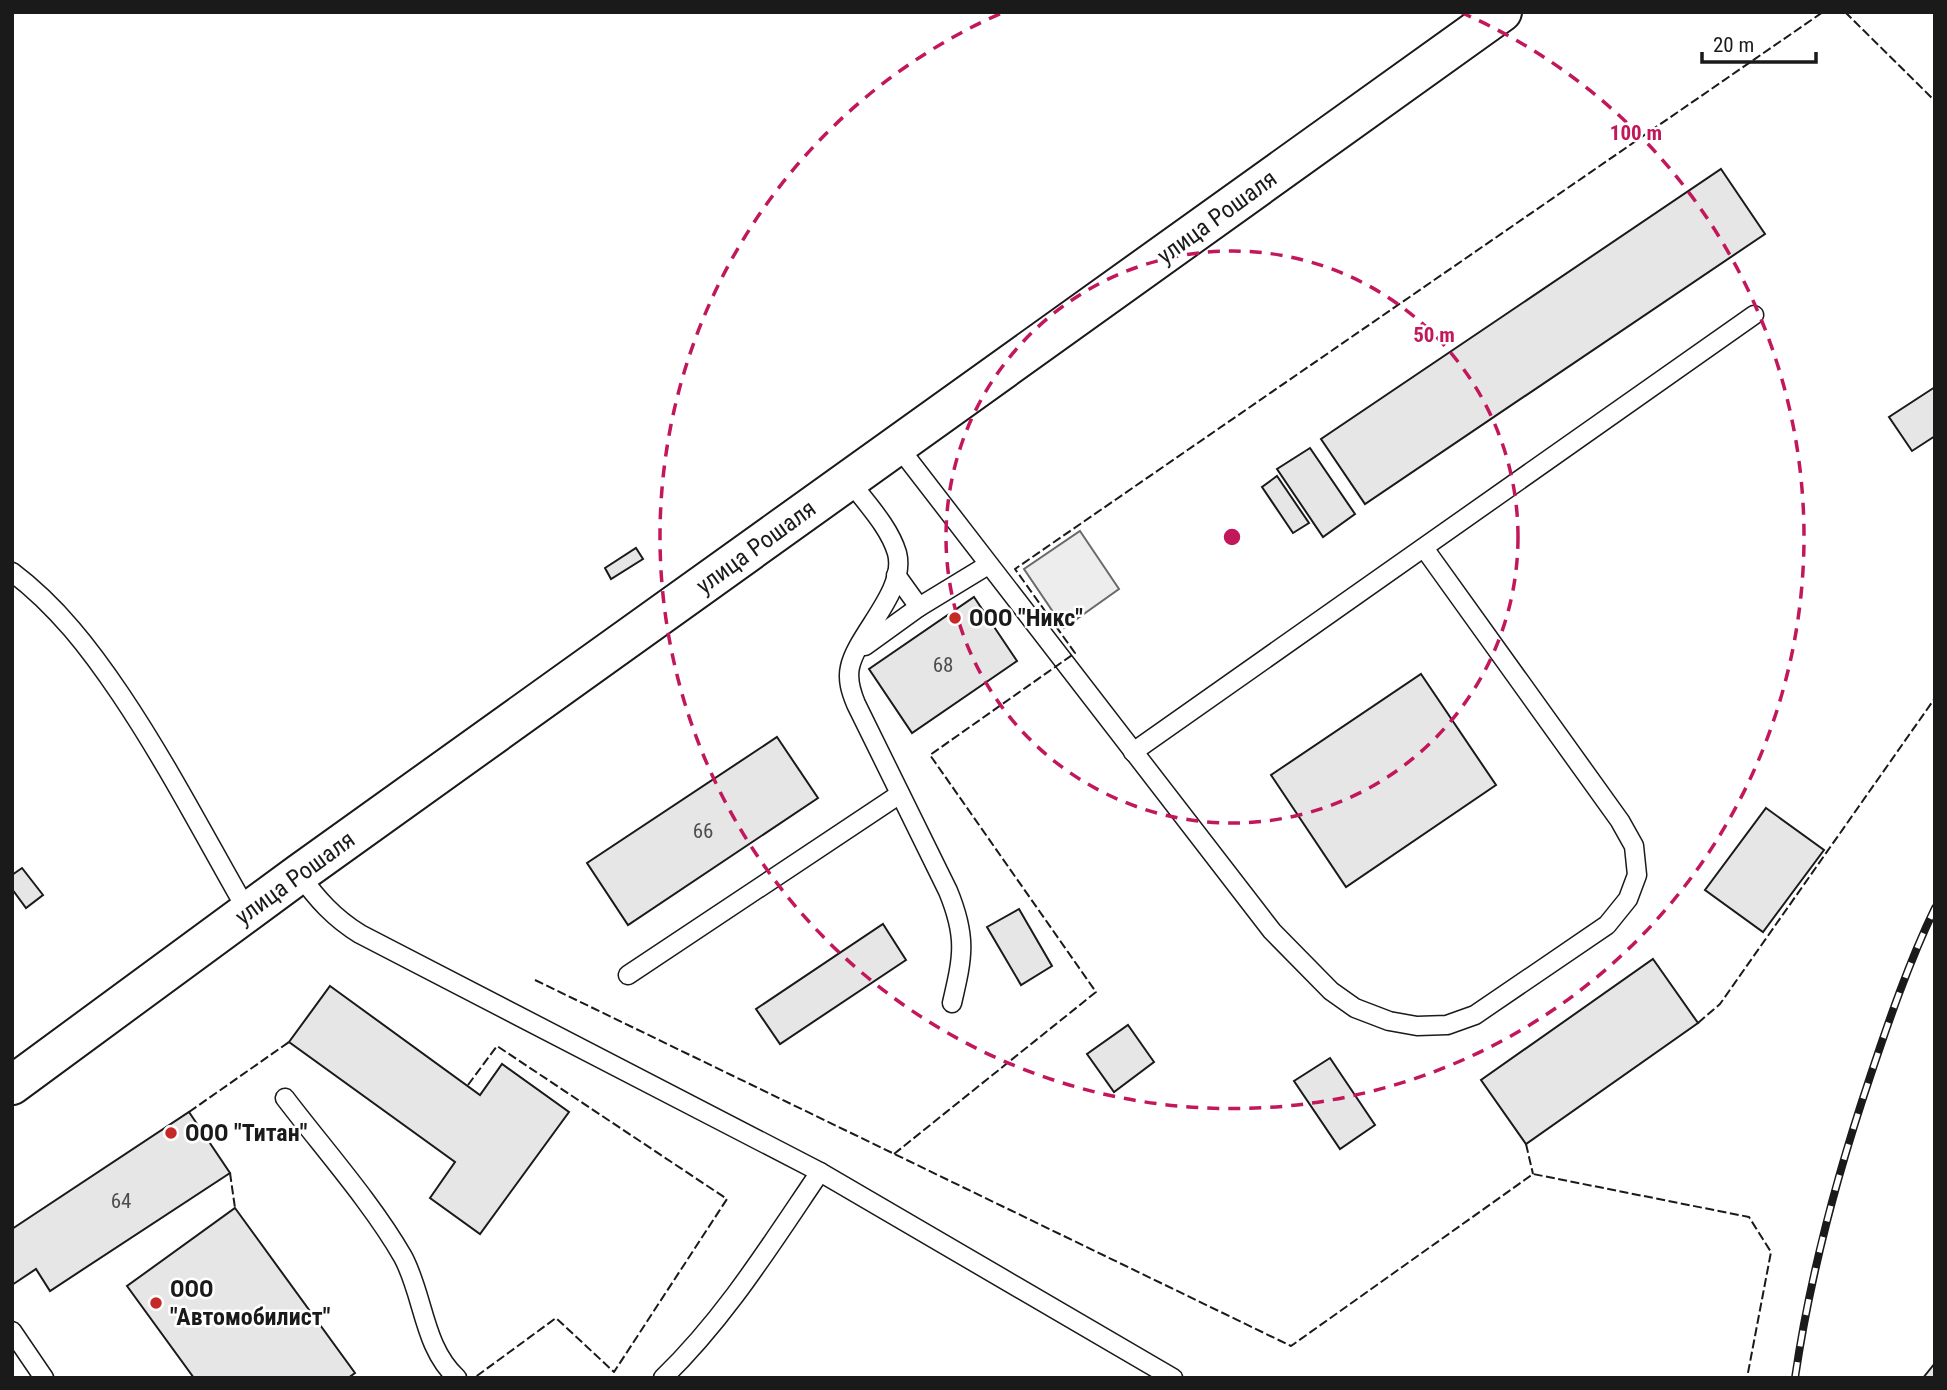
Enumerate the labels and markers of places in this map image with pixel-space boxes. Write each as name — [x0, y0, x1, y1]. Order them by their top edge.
centre of rings — [1220, 525, 1244, 549]
place label: ООО "Никс" — [969, 604, 1083, 632]
marker: ООО "Никс" — [947, 610, 963, 626]
place label: ООО "Титан" — [185, 1119, 307, 1147]
marker: ООО "Титан" — [163, 1125, 179, 1141]
place label: ООО "Автомобилист" — [170, 1275, 330, 1331]
marker: ООО "Автомобилист" — [148, 1295, 164, 1311]

